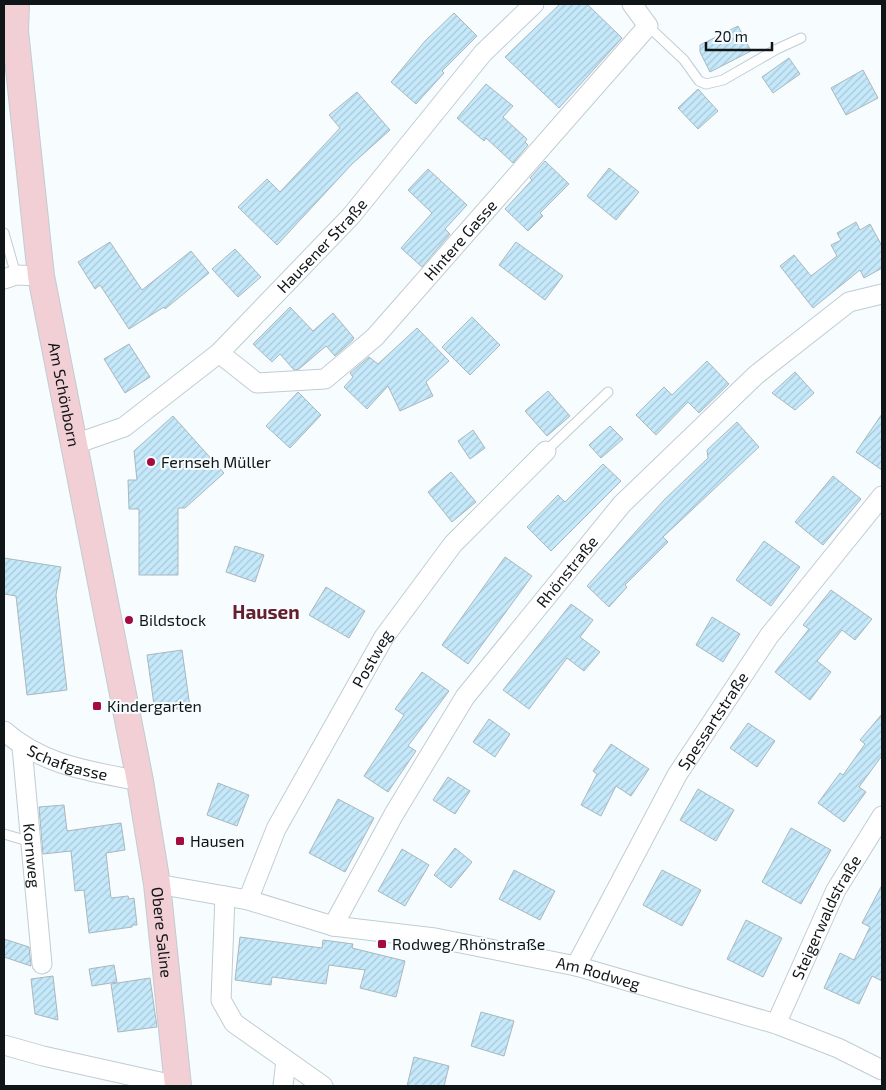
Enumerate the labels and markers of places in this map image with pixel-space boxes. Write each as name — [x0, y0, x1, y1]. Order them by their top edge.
place label: Fernseh Müller — [161, 452, 272, 471]
marker: Fernseh Müller — [145, 456, 157, 468]
place label: Bildstock — [139, 610, 206, 629]
marker: Bildstock — [123, 614, 135, 626]
place label: Kindergarten — [107, 696, 202, 715]
marker: Kindergarten — [91, 700, 103, 712]
place label: Hausen — [190, 831, 245, 850]
marker: Hausen — [174, 835, 186, 847]
place label: Rodweg/Rhönstraße — [392, 934, 545, 953]
marker: Rodweg/Rhönstraße — [376, 938, 388, 950]

